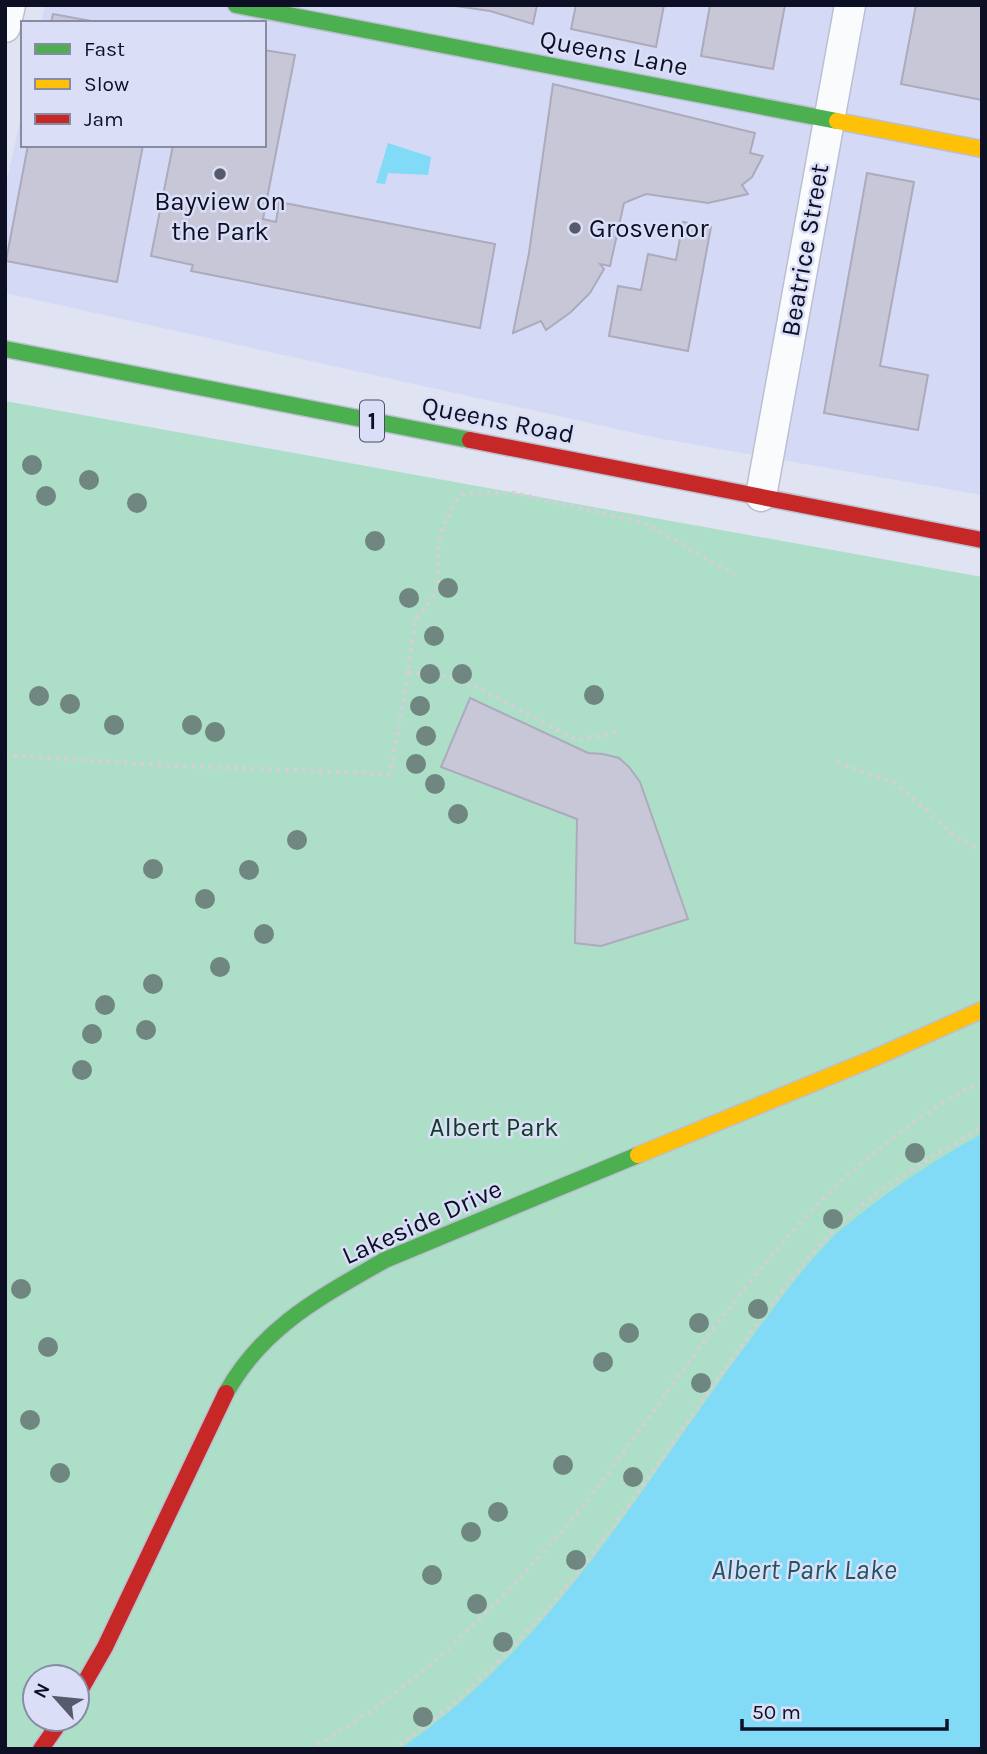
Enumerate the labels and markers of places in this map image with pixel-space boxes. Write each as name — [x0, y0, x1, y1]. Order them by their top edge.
marker: Bayview on the Park — [212, 166, 228, 182]
place label: Bayview on the Park — [154, 186, 286, 247]
place label: Grosvenor — [589, 213, 709, 244]
marker: Grosvenor — [567, 220, 583, 236]

